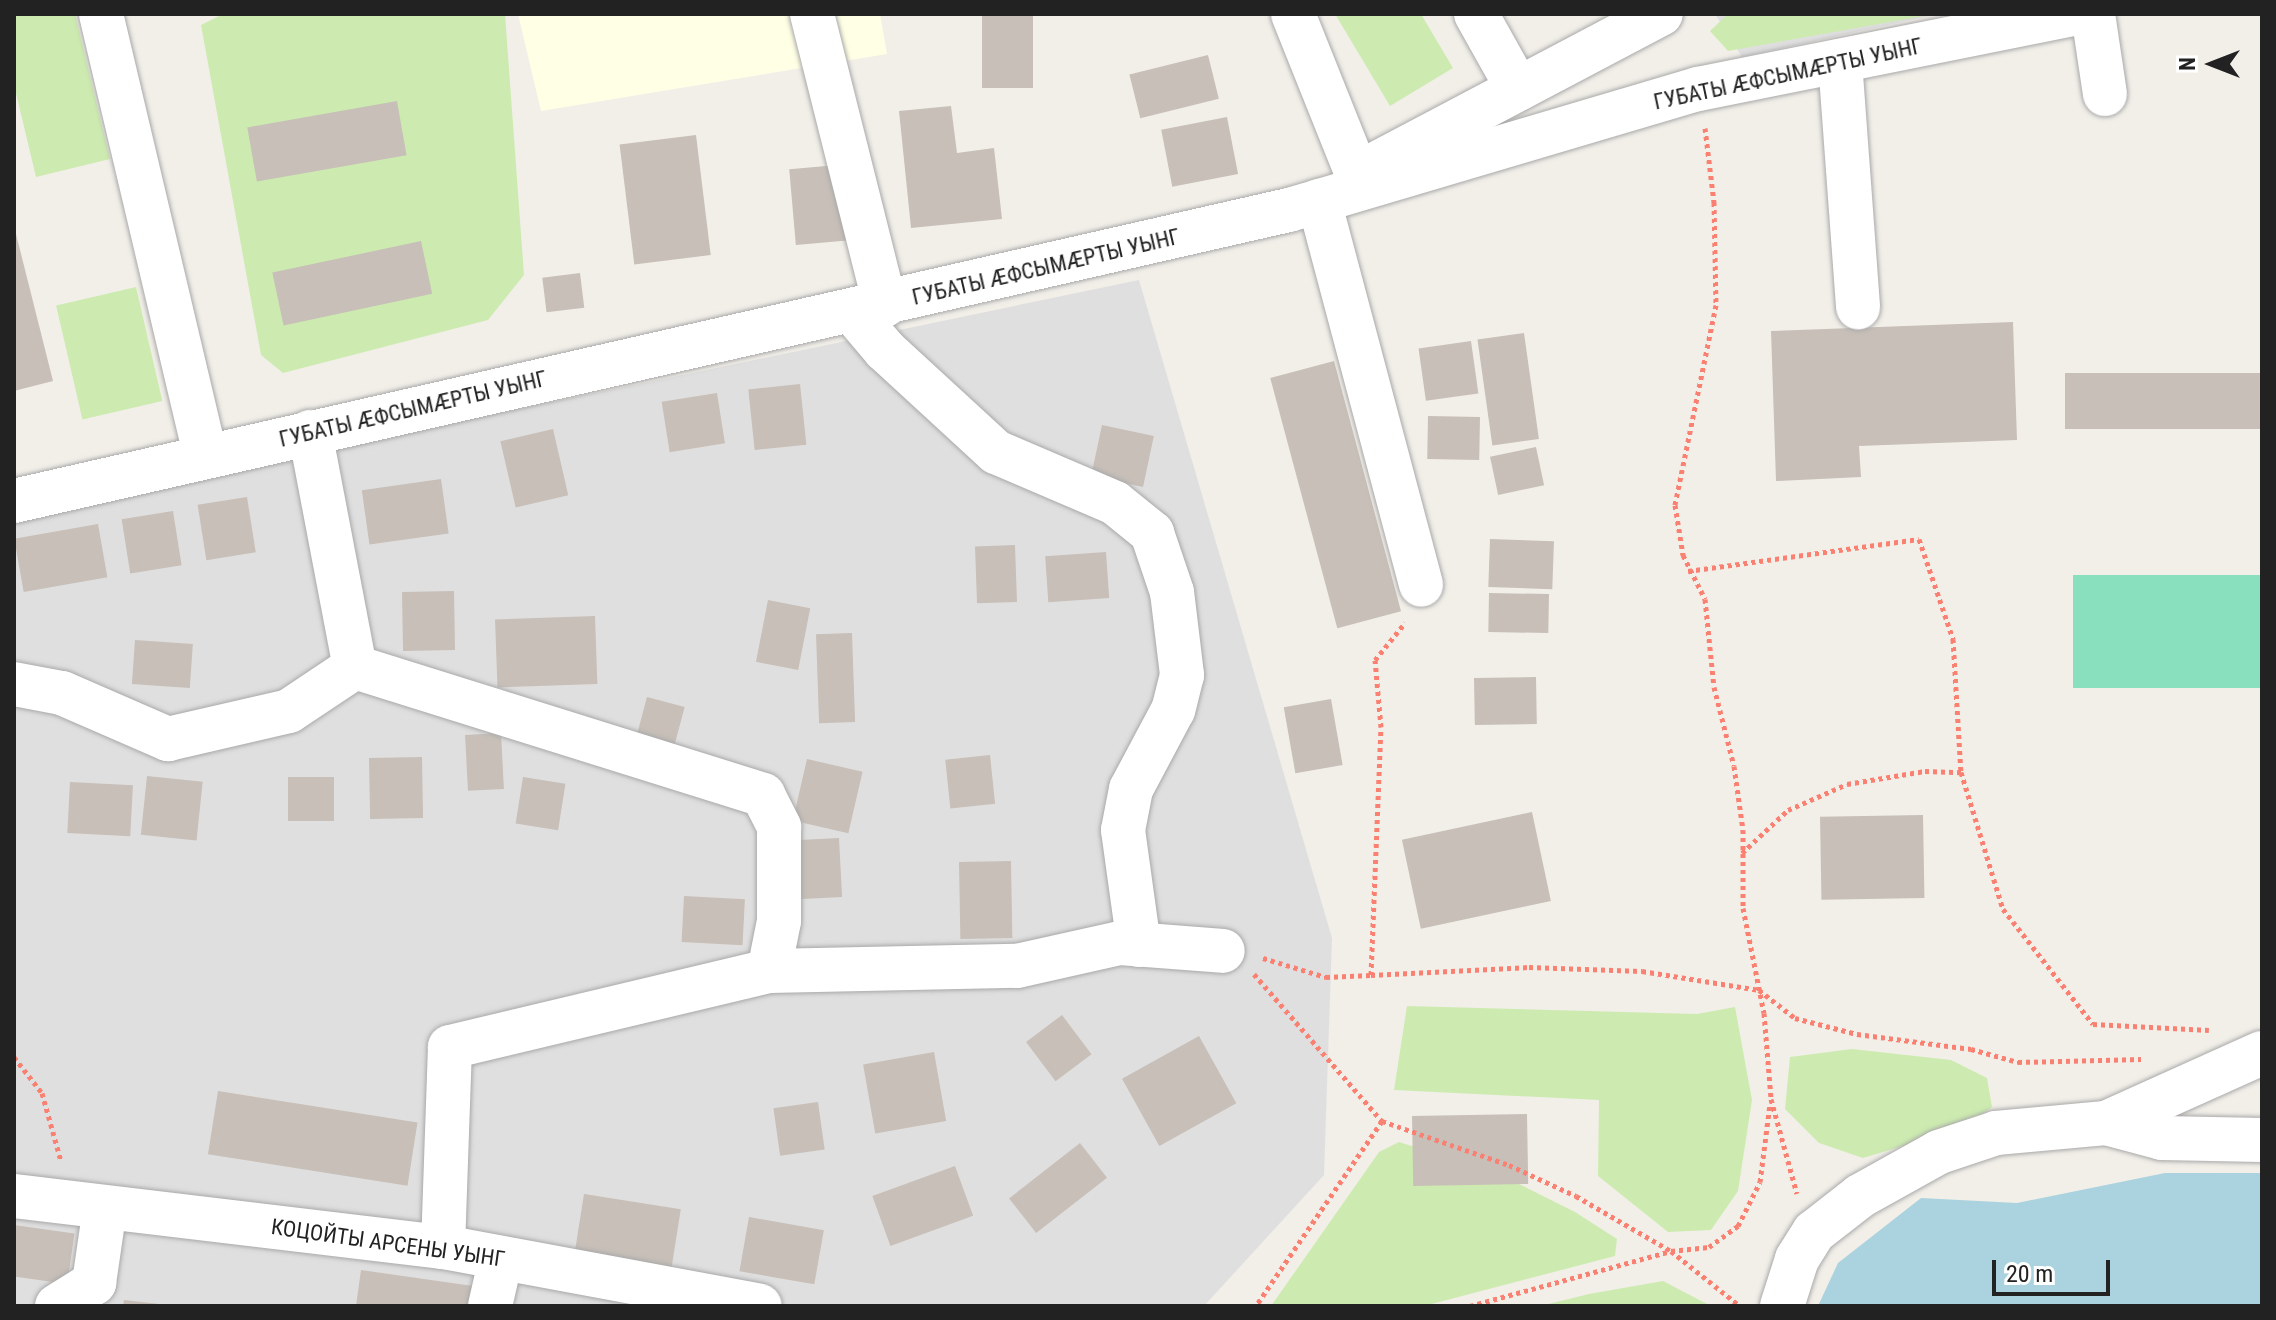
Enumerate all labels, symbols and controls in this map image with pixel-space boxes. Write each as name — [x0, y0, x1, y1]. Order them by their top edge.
north arrow — [2172, 24, 2252, 104]
street label: ГУБАТЫ ÆФСЫМÆРТЫ УЫНГ — [1651, 33, 1925, 115]
text: N — [2175, 57, 2200, 71]
street label: ГУБАТЫ ÆФСЫМÆРТЫ УЫНГ — [910, 223, 1182, 311]
street label: ГУБАТЫ ÆФСЫМÆРТЫ УЫНГ — [277, 365, 549, 453]
street label: КОЦОЙТЫ АРСЕНЫ УЫНГ — [269, 1214, 507, 1272]
scale bar — [1996, 1244, 2114, 1294]
text: 20 m — [2006, 1260, 2053, 1288]

